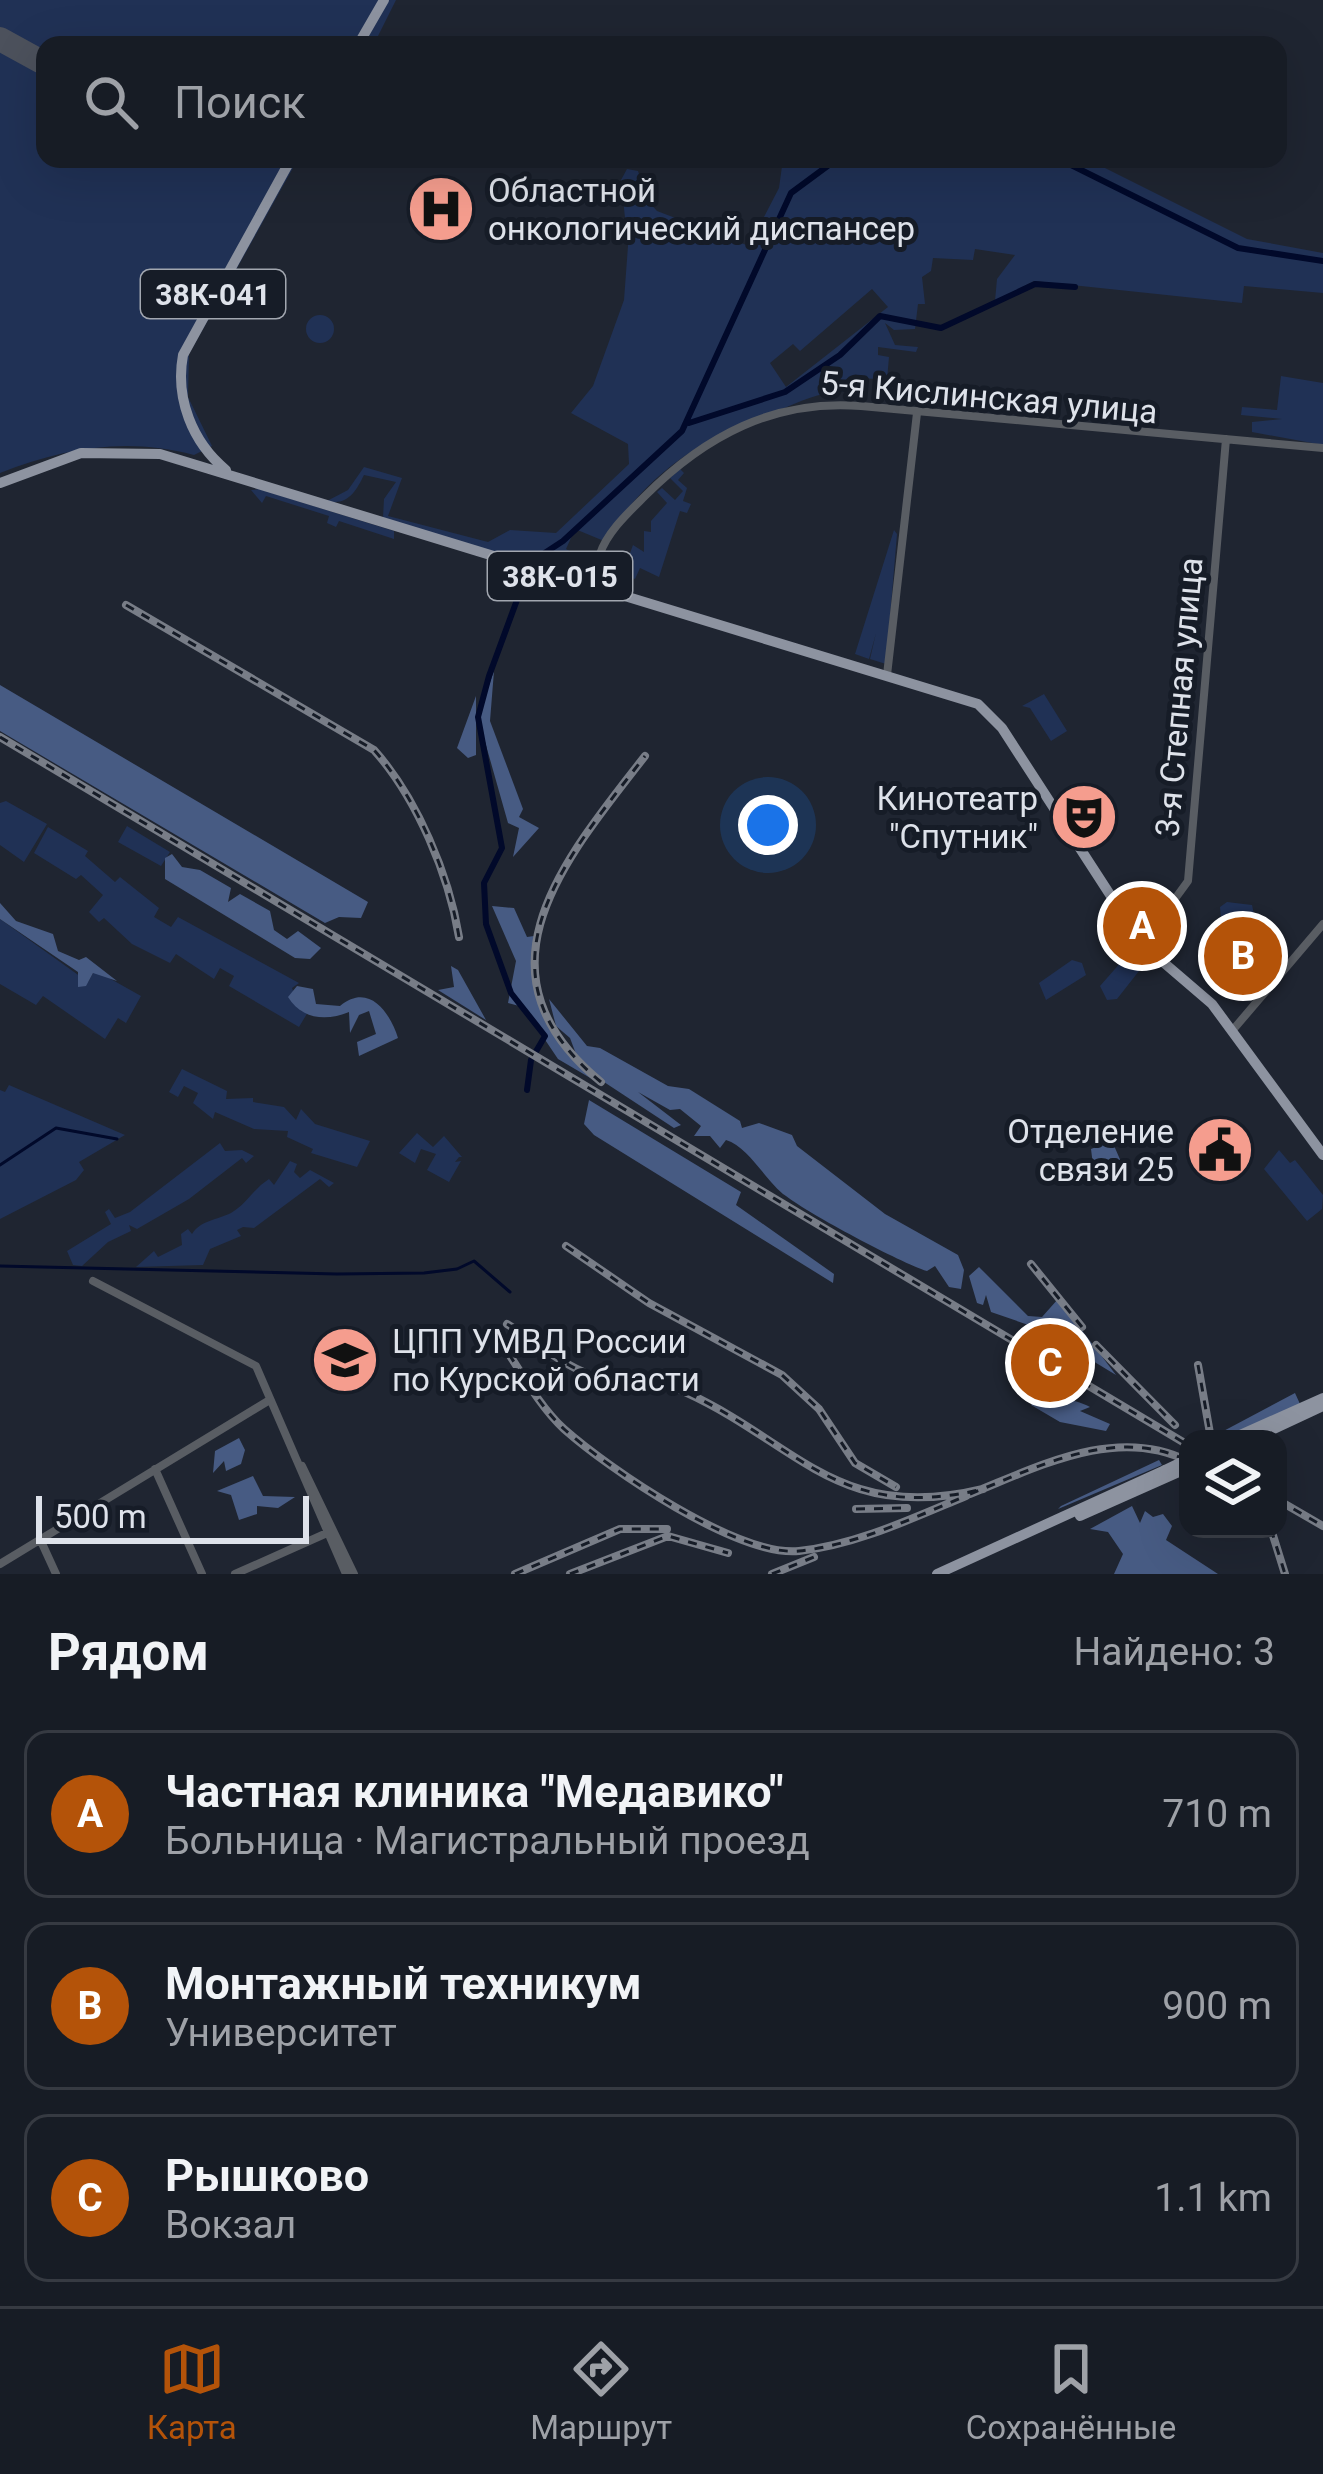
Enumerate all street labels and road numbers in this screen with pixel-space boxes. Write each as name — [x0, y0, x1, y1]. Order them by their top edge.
road number: 38К-041 — [141, 270, 285, 318]
street label: 5-я Кислинская улица — [819, 363, 1159, 431]
road number: 38К-015 — [488, 552, 632, 600]
street label: 3-я Степная улица — [1147, 556, 1211, 838]

